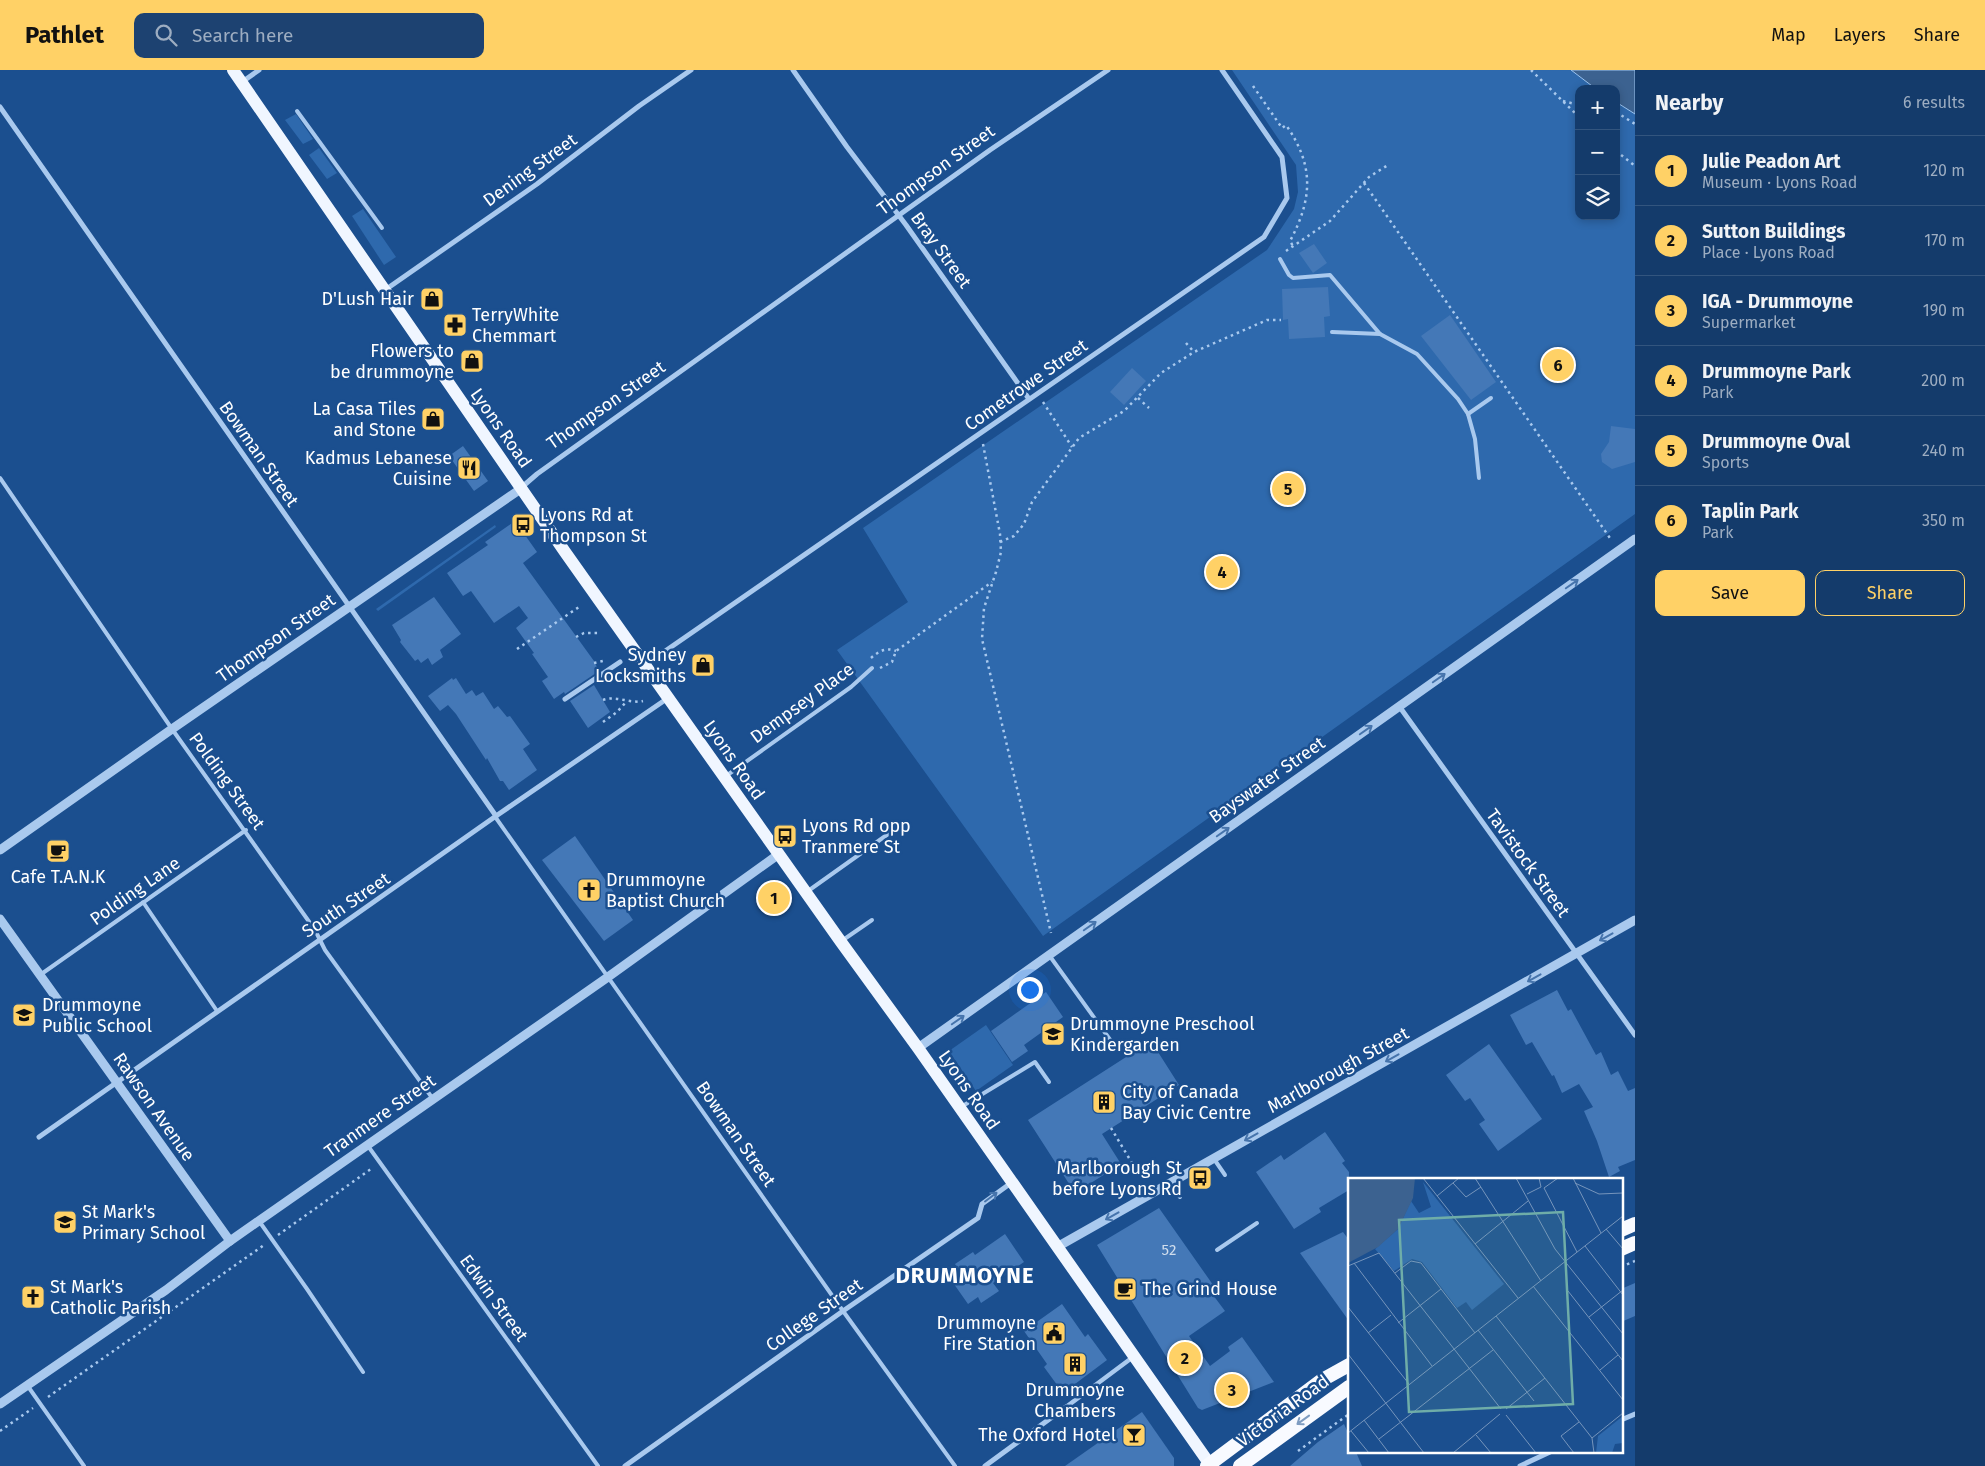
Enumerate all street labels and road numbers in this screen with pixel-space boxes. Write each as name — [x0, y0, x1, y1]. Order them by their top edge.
street label: Thompson Street — [873, 120, 999, 220]
street label: Dening Street — [479, 128, 582, 211]
street label: Bray Street — [906, 207, 976, 293]
street label: Cometrowe Street — [960, 334, 1092, 436]
street label: Thompson Street — [543, 356, 670, 454]
street label: Lyons Road — [466, 384, 536, 472]
street label: Bowman Street — [215, 397, 304, 511]
street label: Thompson Street — [213, 589, 340, 687]
street label: Dempsey Place — [746, 658, 858, 748]
street label: Lyons Road — [699, 716, 769, 804]
street label: Polding Street — [184, 728, 270, 834]
street label: Bayswater Street — [1205, 732, 1330, 828]
street label: Tavistock Street — [1481, 805, 1575, 922]
street label: Polding Lane — [86, 852, 184, 930]
street label: South Street — [298, 867, 395, 942]
street label: Marlborough Street — [1264, 1022, 1413, 1118]
street label: Lyons Road — [934, 1046, 1004, 1134]
street label: Rawson Avenue — [108, 1049, 200, 1165]
street label: Tranmere Street — [320, 1069, 440, 1162]
street label: Bowman Street — [692, 1077, 781, 1191]
street label: Edwin Street — [455, 1250, 533, 1346]
street label: College Street — [761, 1273, 867, 1356]
street label: Victoria Road — [1233, 1370, 1333, 1452]

